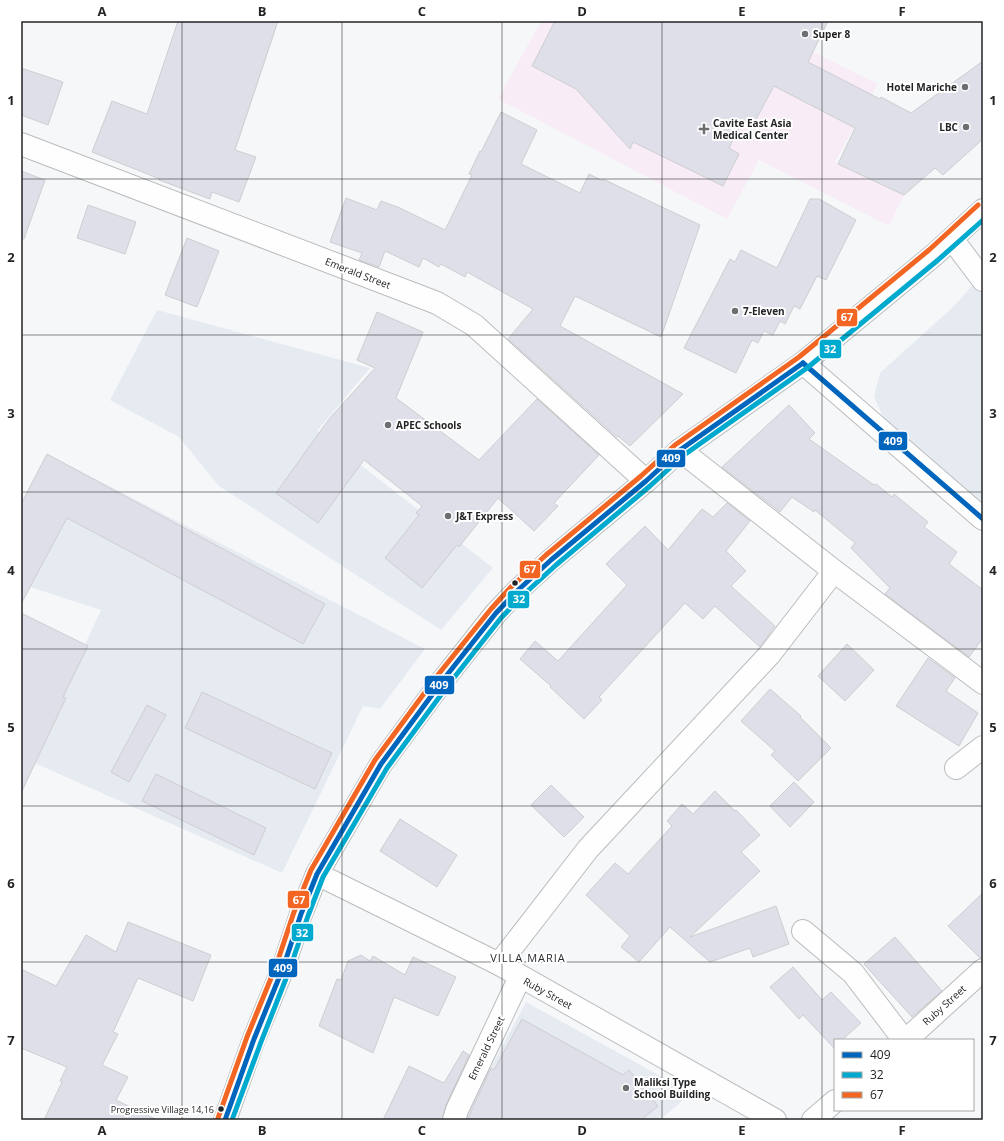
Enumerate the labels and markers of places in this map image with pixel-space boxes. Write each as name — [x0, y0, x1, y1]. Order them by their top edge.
place label: Super 8 — [813, 27, 850, 41]
marker: Super 8 — [800, 29, 810, 39]
place label: Hotel Mariche — [887, 80, 957, 94]
marker: Hotel Mariche — [960, 82, 970, 92]
place label: Cavite East Asia Medical Center — [713, 116, 792, 142]
place label: LBC — [939, 120, 959, 134]
marker: LBC — [961, 122, 971, 132]
marker: Cavite East Asia Medical Center — [698, 123, 710, 135]
place label: 7-Eleven — [743, 304, 785, 318]
marker: 7-Eleven — [730, 306, 740, 316]
place label: APEC Schools — [396, 418, 461, 432]
marker: APEC Schools — [383, 420, 393, 430]
place label: J&T Express — [455, 509, 513, 523]
marker: J&T Express — [443, 511, 453, 521]
unlabelled marker — [510, 578, 520, 588]
place label: Maliksi Type School Building — [634, 1075, 711, 1101]
marker: Maliksi Type School Building — [621, 1083, 631, 1093]
place label: Progressive Village 14,16 — [111, 1103, 214, 1116]
marker: Progressive Village 14,16 — [216, 1104, 226, 1114]

